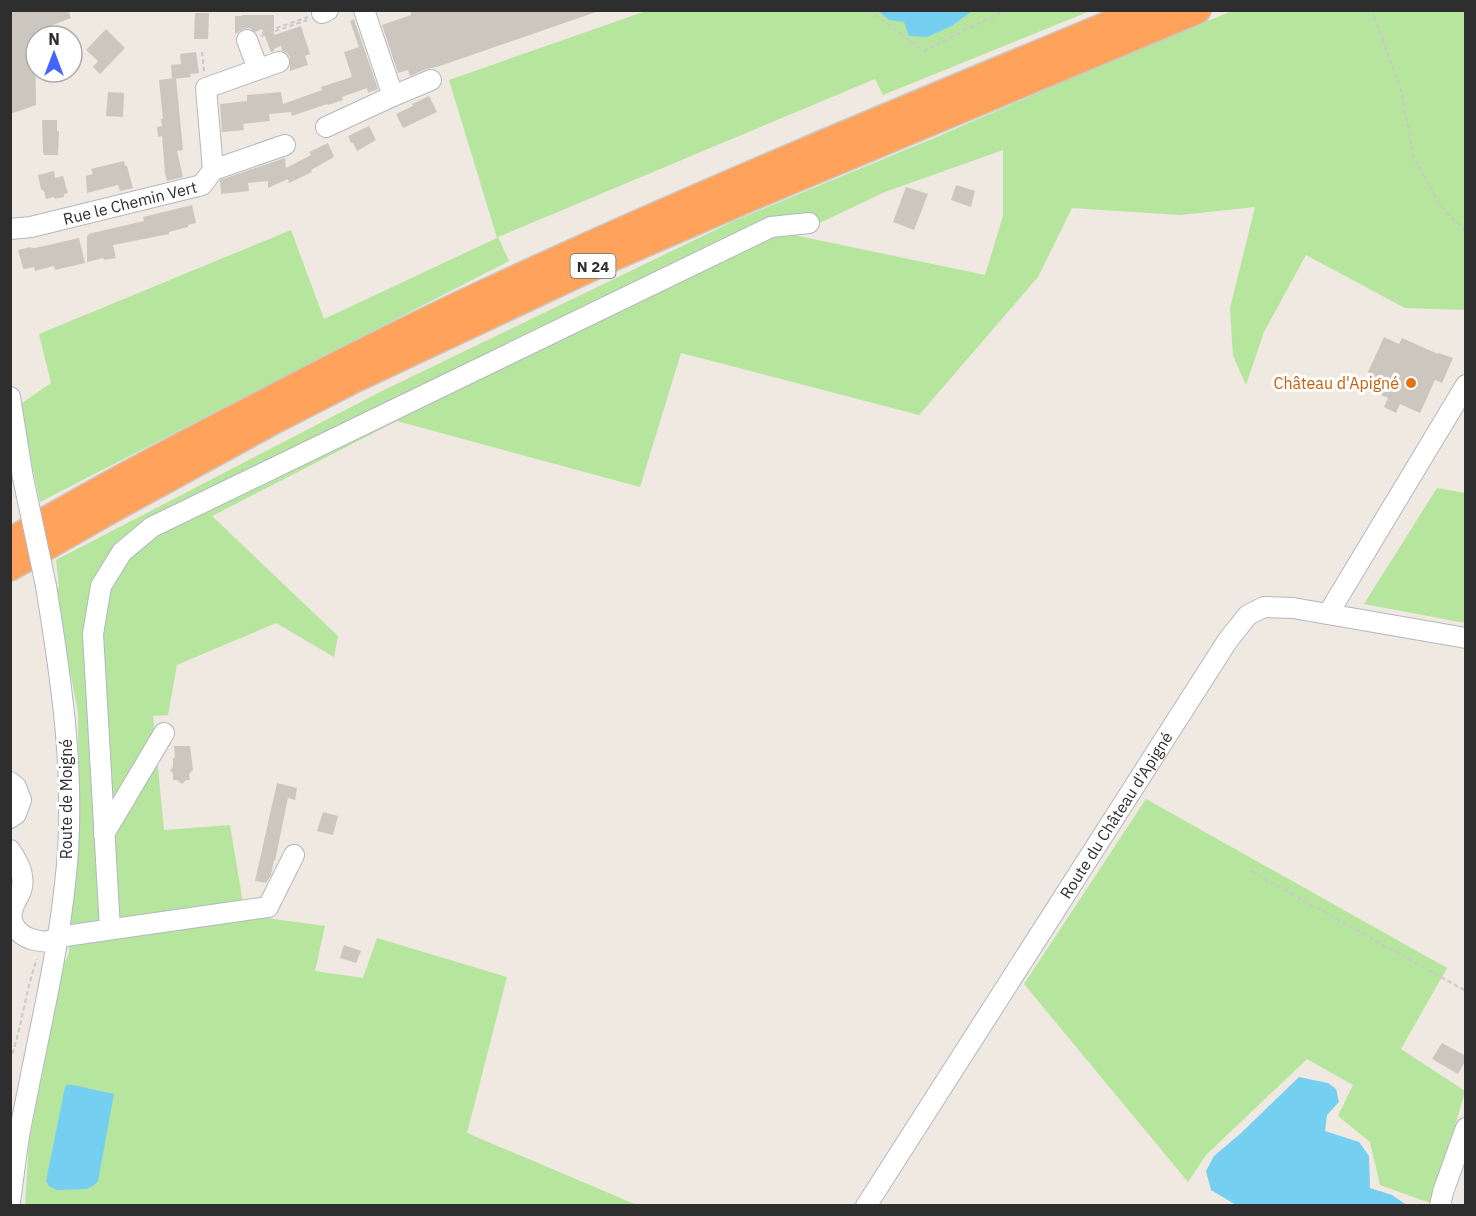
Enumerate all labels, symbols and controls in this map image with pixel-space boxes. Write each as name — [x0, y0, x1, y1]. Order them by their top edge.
north arrow — [24, 24, 84, 84]
text: N — [48, 29, 60, 49]
street label: Rue le Chemin Vert — [61, 177, 199, 229]
road number: N 24 — [570, 254, 616, 278]
place label: Château d'Apigné — [1273, 373, 1399, 393]
marker: Château d'Apigné — [1404, 376, 1418, 390]
street label: Route du Château d'Apigné — [1055, 728, 1177, 902]
street label: Route de Moigné — [56, 739, 76, 859]

